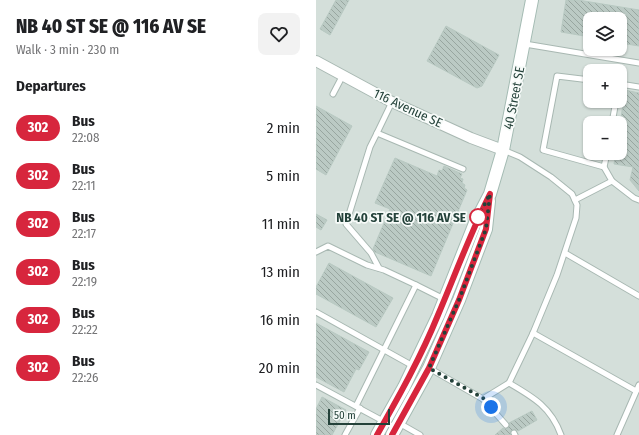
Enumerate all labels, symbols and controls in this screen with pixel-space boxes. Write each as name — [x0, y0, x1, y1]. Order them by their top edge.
map controls — [583, 12, 627, 160]
button: layers — [583, 12, 627, 56]
button: heart — [258, 13, 300, 55]
text: NB 40 ST SE @ 116 AV SE — [16, 15, 206, 38]
text: Walk · 3 min · 230 m — [16, 42, 119, 57]
button: + — [583, 64, 627, 108]
street label: 40 Street SE — [501, 65, 527, 131]
text: Departures — [16, 77, 86, 95]
street label: 116 Avenue SE — [371, 86, 445, 130]
text: Bus — [72, 112, 95, 130]
button: − — [583, 116, 627, 160]
text: 302 — [28, 119, 48, 136]
text: 2 min — [267, 119, 300, 137]
text: 22:08 — [72, 130, 100, 145]
text: Bus — [72, 160, 95, 178]
text: 302 — [28, 167, 48, 184]
text: 5 min — [266, 167, 300, 185]
text: 22:11 — [72, 178, 96, 193]
text: Bus — [72, 208, 95, 226]
marker: NB 40 ST SE @ 116 AV SE — [469, 208, 487, 226]
place label: NB 40 ST SE @ 116 AV SE — [336, 210, 466, 225]
text: 302 — [28, 215, 48, 232]
text: 11 min — [262, 215, 300, 233]
text: 22:17 — [72, 226, 96, 241]
text: Bus — [72, 256, 95, 274]
text: 302 — [28, 263, 48, 280]
text: 13 min — [261, 263, 300, 281]
text: 22:19 — [72, 274, 97, 289]
text: Bus — [72, 304, 95, 322]
text: 302 — [28, 311, 48, 328]
text: 16 min — [260, 311, 300, 329]
text: 22:22 — [72, 322, 98, 337]
text: Bus — [72, 352, 95, 370]
text: 302 — [28, 359, 48, 376]
text: 20 min — [259, 359, 300, 377]
text: 22:26 — [72, 370, 98, 385]
your location — [481, 397, 501, 417]
scale bar — [328, 407, 390, 426]
text: 50 m — [334, 409, 356, 422]

